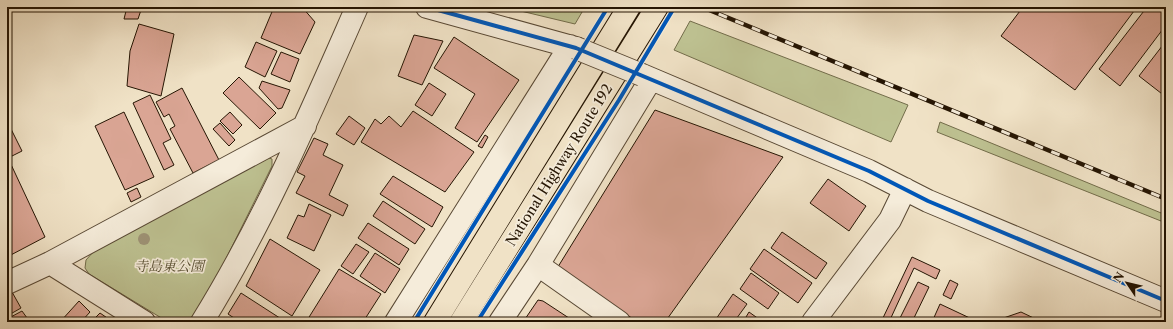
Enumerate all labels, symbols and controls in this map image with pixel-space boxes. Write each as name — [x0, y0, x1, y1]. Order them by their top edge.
street label: National Highway Route 192 — [502, 81, 616, 249]
park label: 寺島東公園 — [134, 257, 206, 275]
north arrow — [1107, 263, 1147, 303]
text: N — [1110, 269, 1128, 285]

